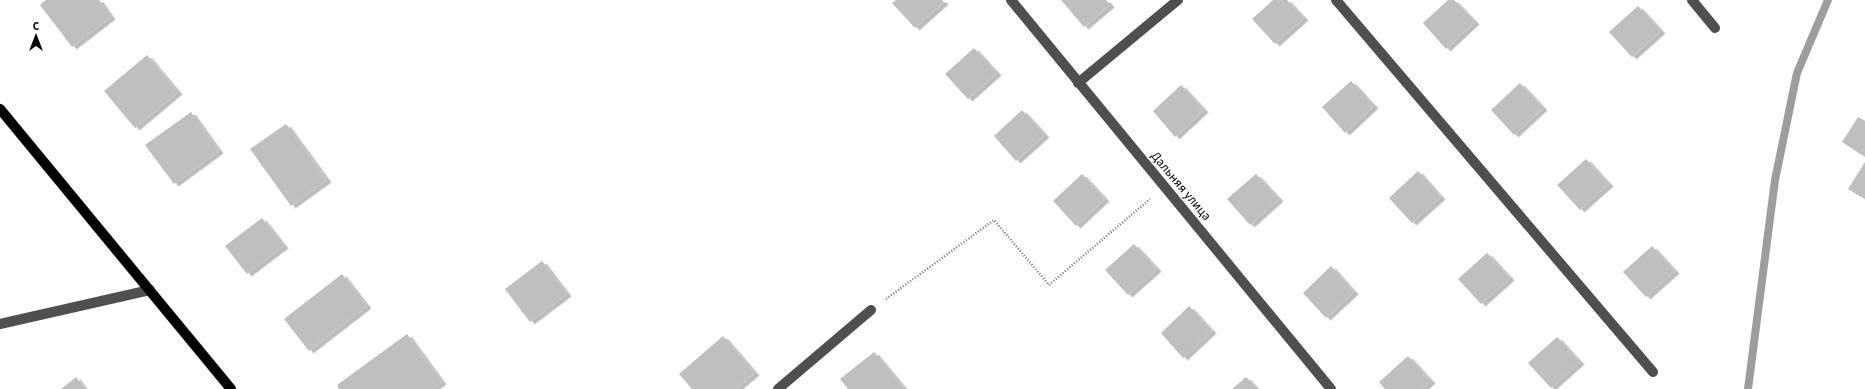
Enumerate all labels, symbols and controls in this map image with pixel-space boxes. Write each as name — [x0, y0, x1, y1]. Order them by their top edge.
north arrow — [16, 16, 56, 56]
text: С — [33, 19, 40, 34]
street label: Дальняя улица — [1147, 147, 1215, 225]

